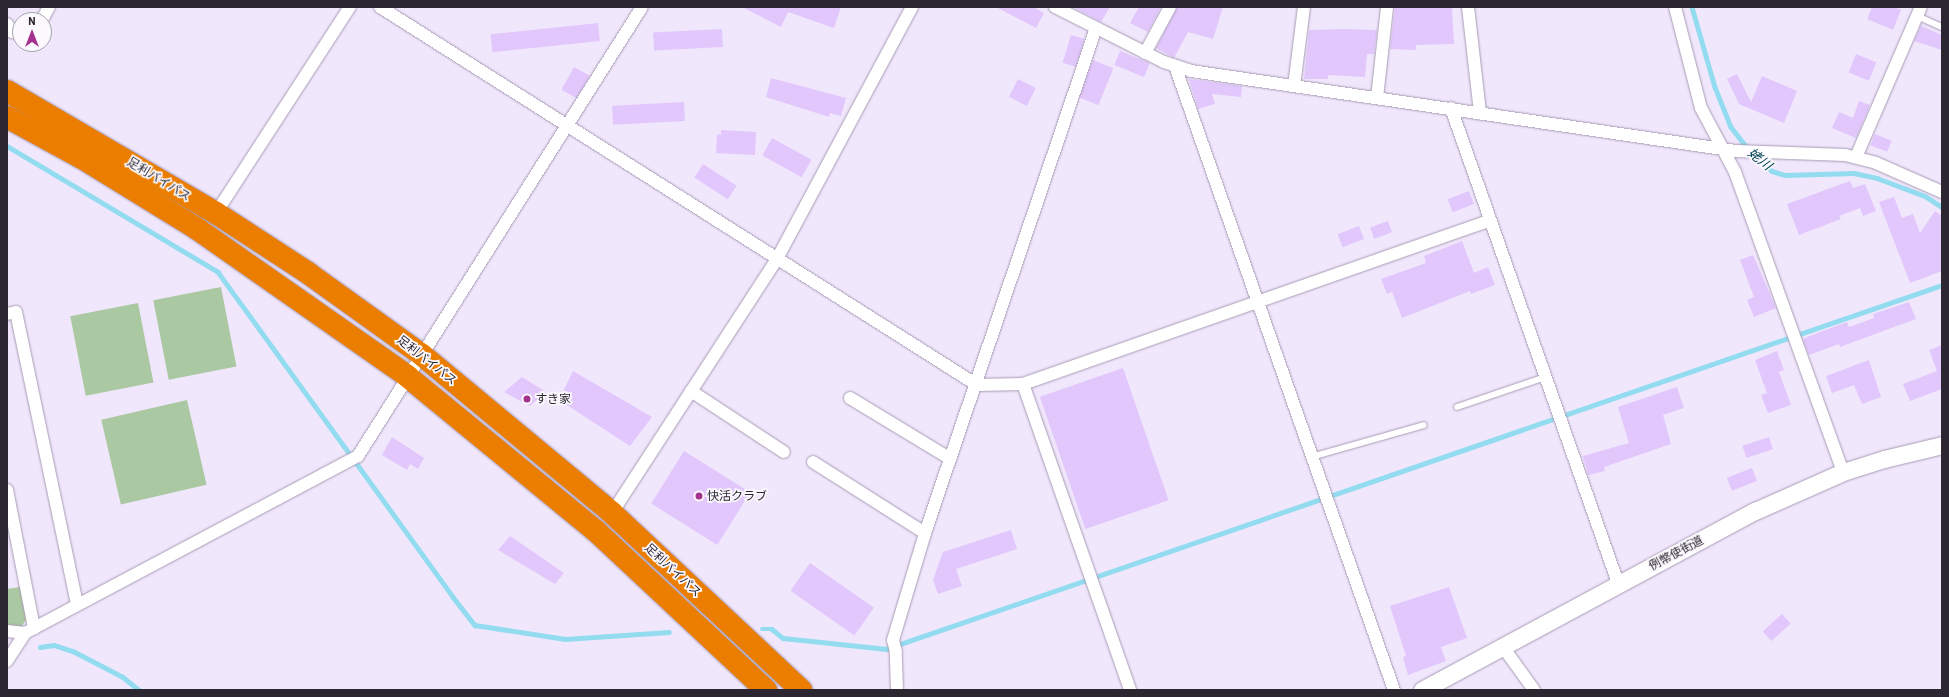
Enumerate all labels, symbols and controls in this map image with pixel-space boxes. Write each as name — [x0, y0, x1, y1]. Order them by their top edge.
north arrow — [12, 12, 52, 52]
text: N — [28, 14, 36, 27]
water label: 姥川 — [1745, 145, 1775, 173]
street label: 足利バイパス — [124, 154, 194, 204]
street label: 足利バイパス — [394, 332, 460, 388]
place label: すき家 — [535, 392, 571, 406]
marker: すき家 — [522, 394, 532, 404]
place label: 快活クラブ — [707, 489, 767, 503]
marker: 快活クラブ — [694, 491, 704, 501]
street label: 例幣使街道 — [1646, 533, 1706, 573]
street label: 足利バイパス — [642, 540, 704, 600]

